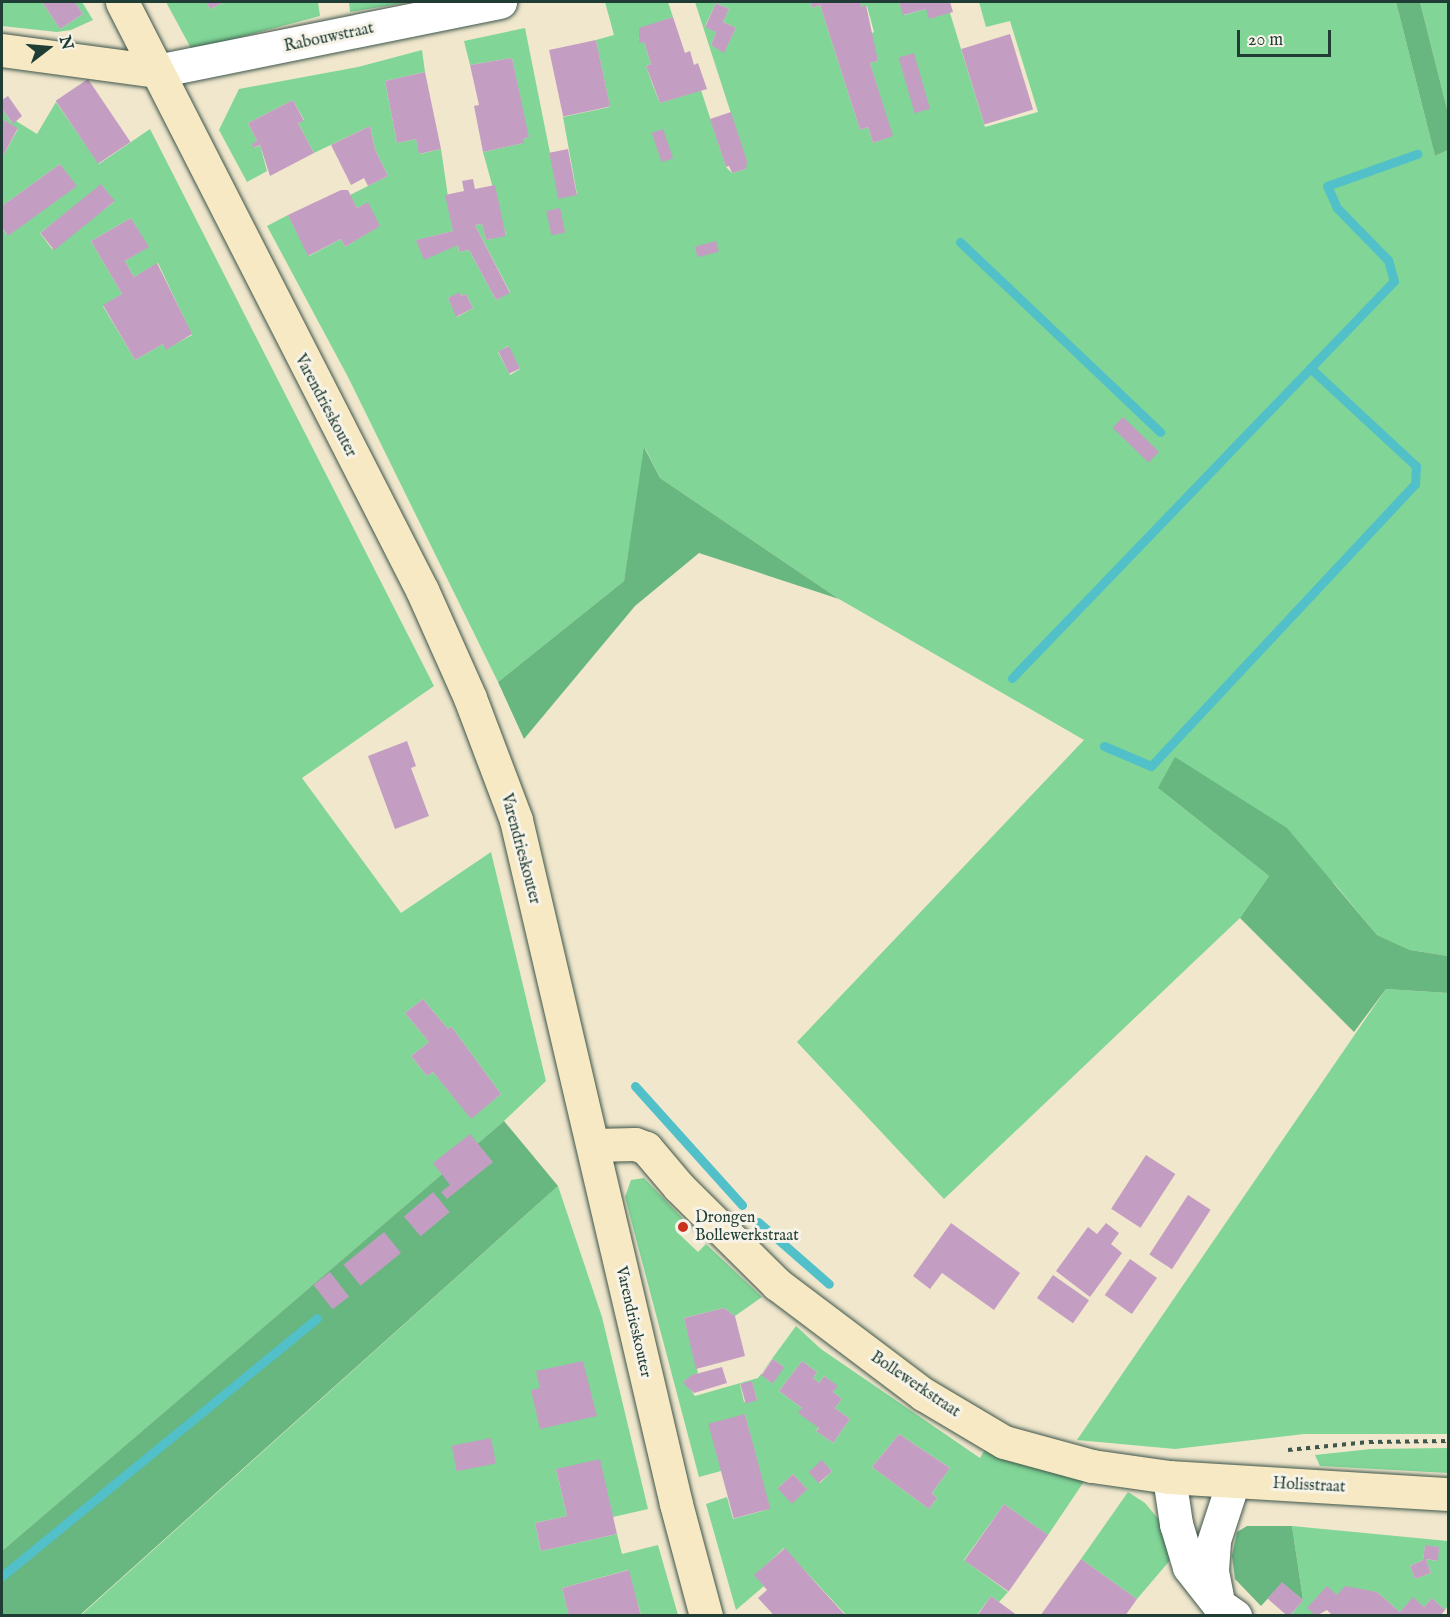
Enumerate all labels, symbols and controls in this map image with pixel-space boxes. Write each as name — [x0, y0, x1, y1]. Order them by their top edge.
north arrow — [18, 18, 78, 78]
scale bar — [1240, 18, 1334, 56]
street label: Rabouwstraat — [282, 19, 376, 57]
text: 20 m — [1248, 29, 1283, 52]
text: N — [54, 34, 77, 52]
street label: Varendrieskouter — [290, 351, 360, 461]
street label: Varendrieskouter — [496, 792, 544, 906]
place label: Drongen Bollewerkstraat — [695, 1208, 799, 1246]
marker: Drongen Bollewerkstraat — [676, 1220, 690, 1234]
street label: Varendrieskouter — [611, 1264, 655, 1380]
street label: Bollewerkstraat — [867, 1348, 963, 1422]
street label: Holisstraat — [1272, 1475, 1346, 1497]

